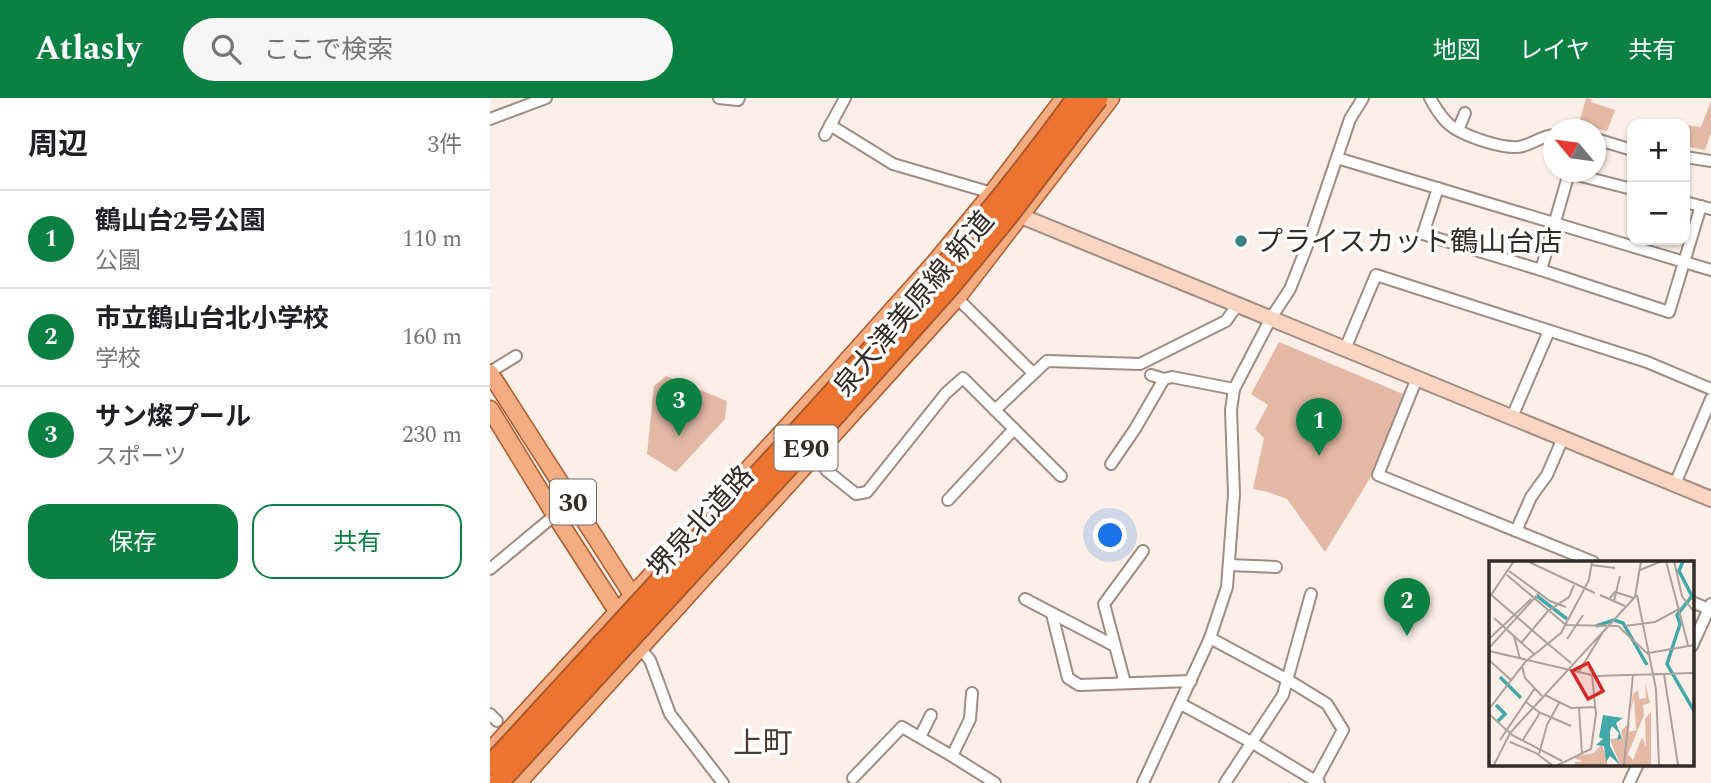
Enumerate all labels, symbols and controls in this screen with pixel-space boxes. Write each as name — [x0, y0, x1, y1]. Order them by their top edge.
search box — [183, 18, 673, 81]
text: Atlasly — [35, 24, 141, 74]
icon: search — [207, 30, 245, 68]
text: ここで検索 — [263, 30, 393, 70]
text: 地図 — [1433, 33, 1481, 69]
text: レイヤ — [1519, 33, 1590, 69]
text: 共有 — [1628, 33, 1676, 69]
north arrow — [1543, 119, 1606, 182]
map controls — [1627, 119, 1690, 245]
button: + — [1627, 119, 1690, 182]
text: 周辺 — [28, 122, 88, 168]
text: 3件 — [428, 128, 462, 163]
button: − — [1627, 182, 1690, 245]
text: 鶴山台2号公園 — [95, 201, 266, 241]
street label: 泉大津美原線 新道 — [823, 202, 1005, 406]
place label: プライスカット鶴山台店 — [1255, 221, 1562, 264]
text: 1 — [45, 222, 57, 257]
text: 110 m — [402, 222, 462, 257]
marker: プライスカット鶴山台店 — [1233, 233, 1249, 249]
text: 公園 — [95, 244, 141, 279]
text: 市立鶴山台北小学校 — [95, 299, 329, 339]
text: 2 — [45, 320, 57, 355]
text: 160 m — [402, 320, 462, 355]
text: 学校 — [95, 342, 141, 377]
pin: 3 — [656, 378, 702, 436]
text: サン燦プール — [95, 397, 251, 437]
pin: 1 — [1296, 398, 1342, 456]
text: 3 — [45, 418, 57, 453]
text: 230 m — [402, 418, 462, 453]
road number: E90 — [774, 426, 838, 470]
text: スポーツ — [95, 440, 187, 475]
street label: 堺泉北道路 — [638, 456, 765, 588]
road number: 30 — [550, 480, 596, 524]
button: 保存 — [28, 504, 238, 579]
button: 共有 — [252, 504, 462, 579]
your location — [1093, 518, 1127, 552]
inset map — [1489, 561, 1694, 766]
pin: 2 — [1384, 578, 1430, 636]
district label: 上町 — [733, 721, 793, 767]

